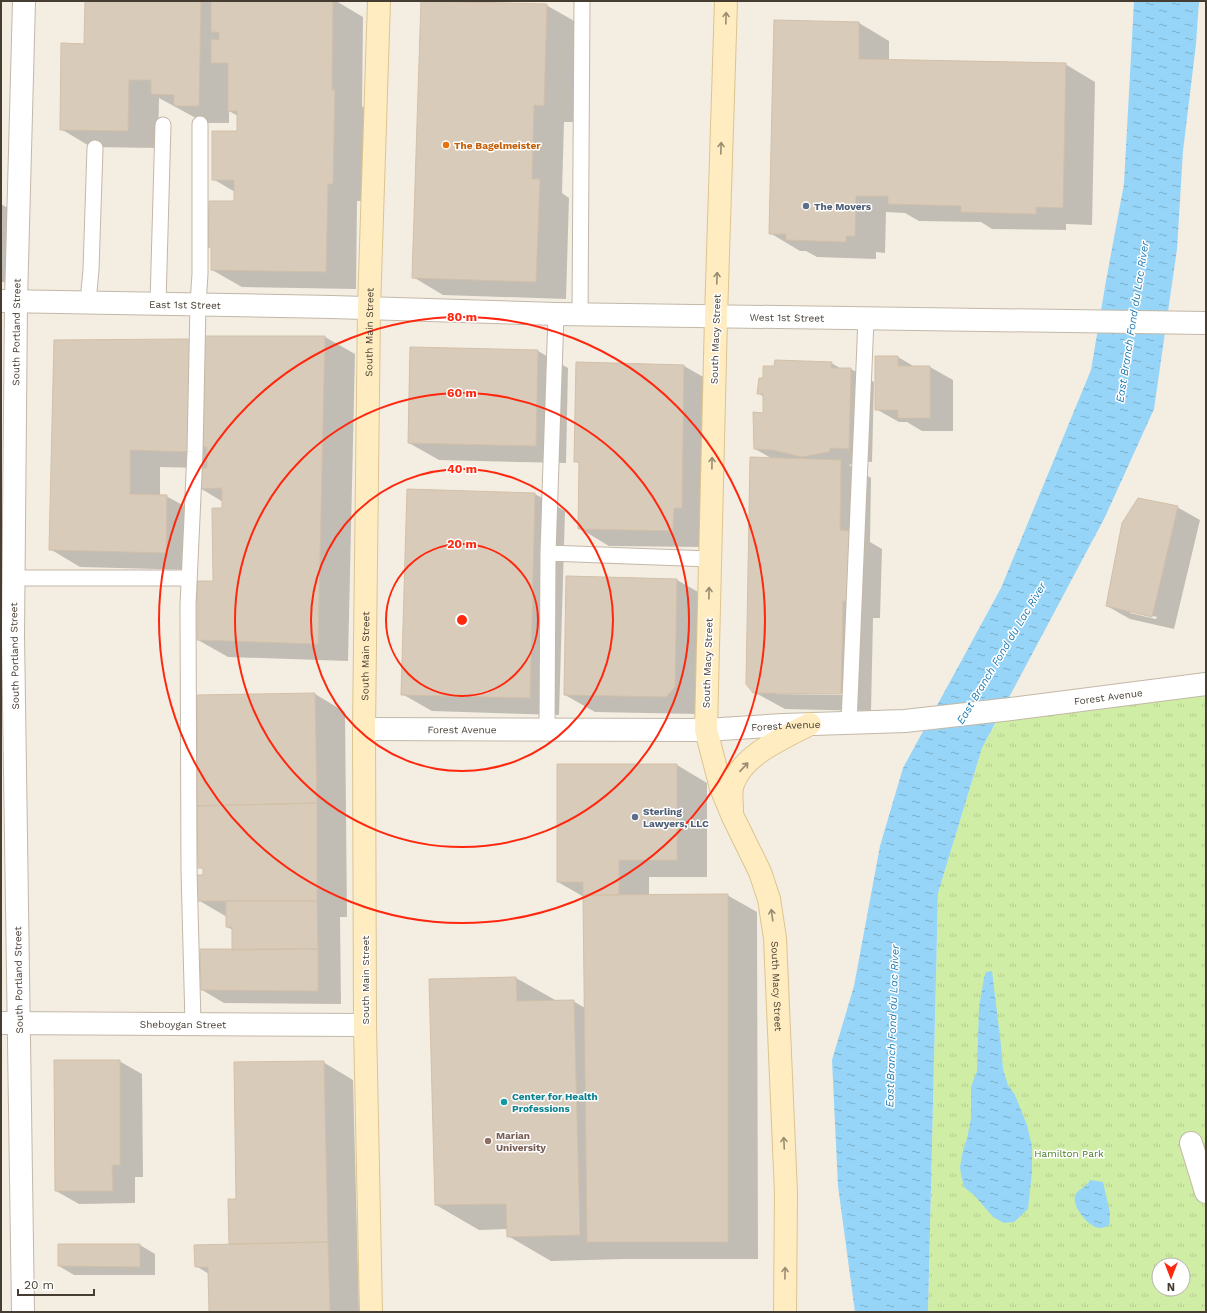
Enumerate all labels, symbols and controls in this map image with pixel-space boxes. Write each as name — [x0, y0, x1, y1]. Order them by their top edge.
one-way arrow — [722, 12, 729, 25]
marker: The Bagelmeister — [441, 140, 451, 150]
place label: The Bagelmeister — [454, 140, 541, 151]
one-way arrow — [718, 142, 725, 155]
marker: The Movers — [801, 201, 811, 211]
place label: The Movers — [814, 201, 872, 212]
water label: East Branch Fond du Lac River — [1113, 240, 1152, 404]
one-way arrow — [713, 272, 721, 285]
street label: South Portland Street — [10, 278, 23, 386]
street label: South Main Street — [363, 287, 376, 377]
street label: South Macy Street — [708, 293, 723, 384]
street label: East 1st Street — [149, 299, 222, 311]
text: 80 m — [447, 310, 477, 324]
street label: West 1st Street — [749, 312, 825, 324]
text: 60 m — [447, 386, 477, 400]
one-way arrow — [709, 457, 716, 470]
text: 40 m — [447, 462, 477, 476]
text: 20 m — [447, 537, 477, 551]
water label: East Branch Fond du Lac River — [954, 579, 1049, 726]
one-way arrow — [705, 587, 713, 600]
street label: South Portland Street — [8, 602, 21, 710]
street label: South Main Street — [359, 611, 371, 701]
centre of rings — [455, 613, 469, 627]
street label: South Macy Street — [700, 617, 715, 708]
street label: Forest Avenue — [1073, 687, 1144, 707]
street label: Forest Avenue — [751, 719, 821, 733]
street label: Forest Avenue — [427, 724, 497, 735]
one-way arrow — [739, 762, 749, 772]
place label: Sterling Lawyers, LLC — [643, 806, 709, 829]
marker: Sterling Lawyers, LLC — [630, 812, 640, 822]
one-way arrow — [768, 909, 776, 922]
street label: South Portland Street — [12, 926, 25, 1034]
street label: South Main Street — [360, 935, 371, 1024]
street label: South Macy Street — [769, 941, 784, 1032]
water label: East Branch Fond du Lac River — [883, 944, 902, 1108]
street label: Sheboygan Street — [140, 1019, 227, 1030]
place label: Center for Health Professions — [512, 1091, 598, 1114]
marker: Center for Health Professions — [499, 1097, 509, 1107]
place label: Marian University — [496, 1130, 546, 1153]
marker: Marian University — [483, 1136, 493, 1146]
one-way arrow — [780, 1137, 788, 1150]
park label: Hamilton Park — [1034, 1148, 1104, 1159]
north arrow — [1151, 1257, 1191, 1297]
one-way arrow — [781, 1267, 789, 1280]
scale bar — [18, 1271, 94, 1297]
text: 20 m — [24, 1278, 54, 1292]
text: N — [1167, 1280, 1175, 1293]

